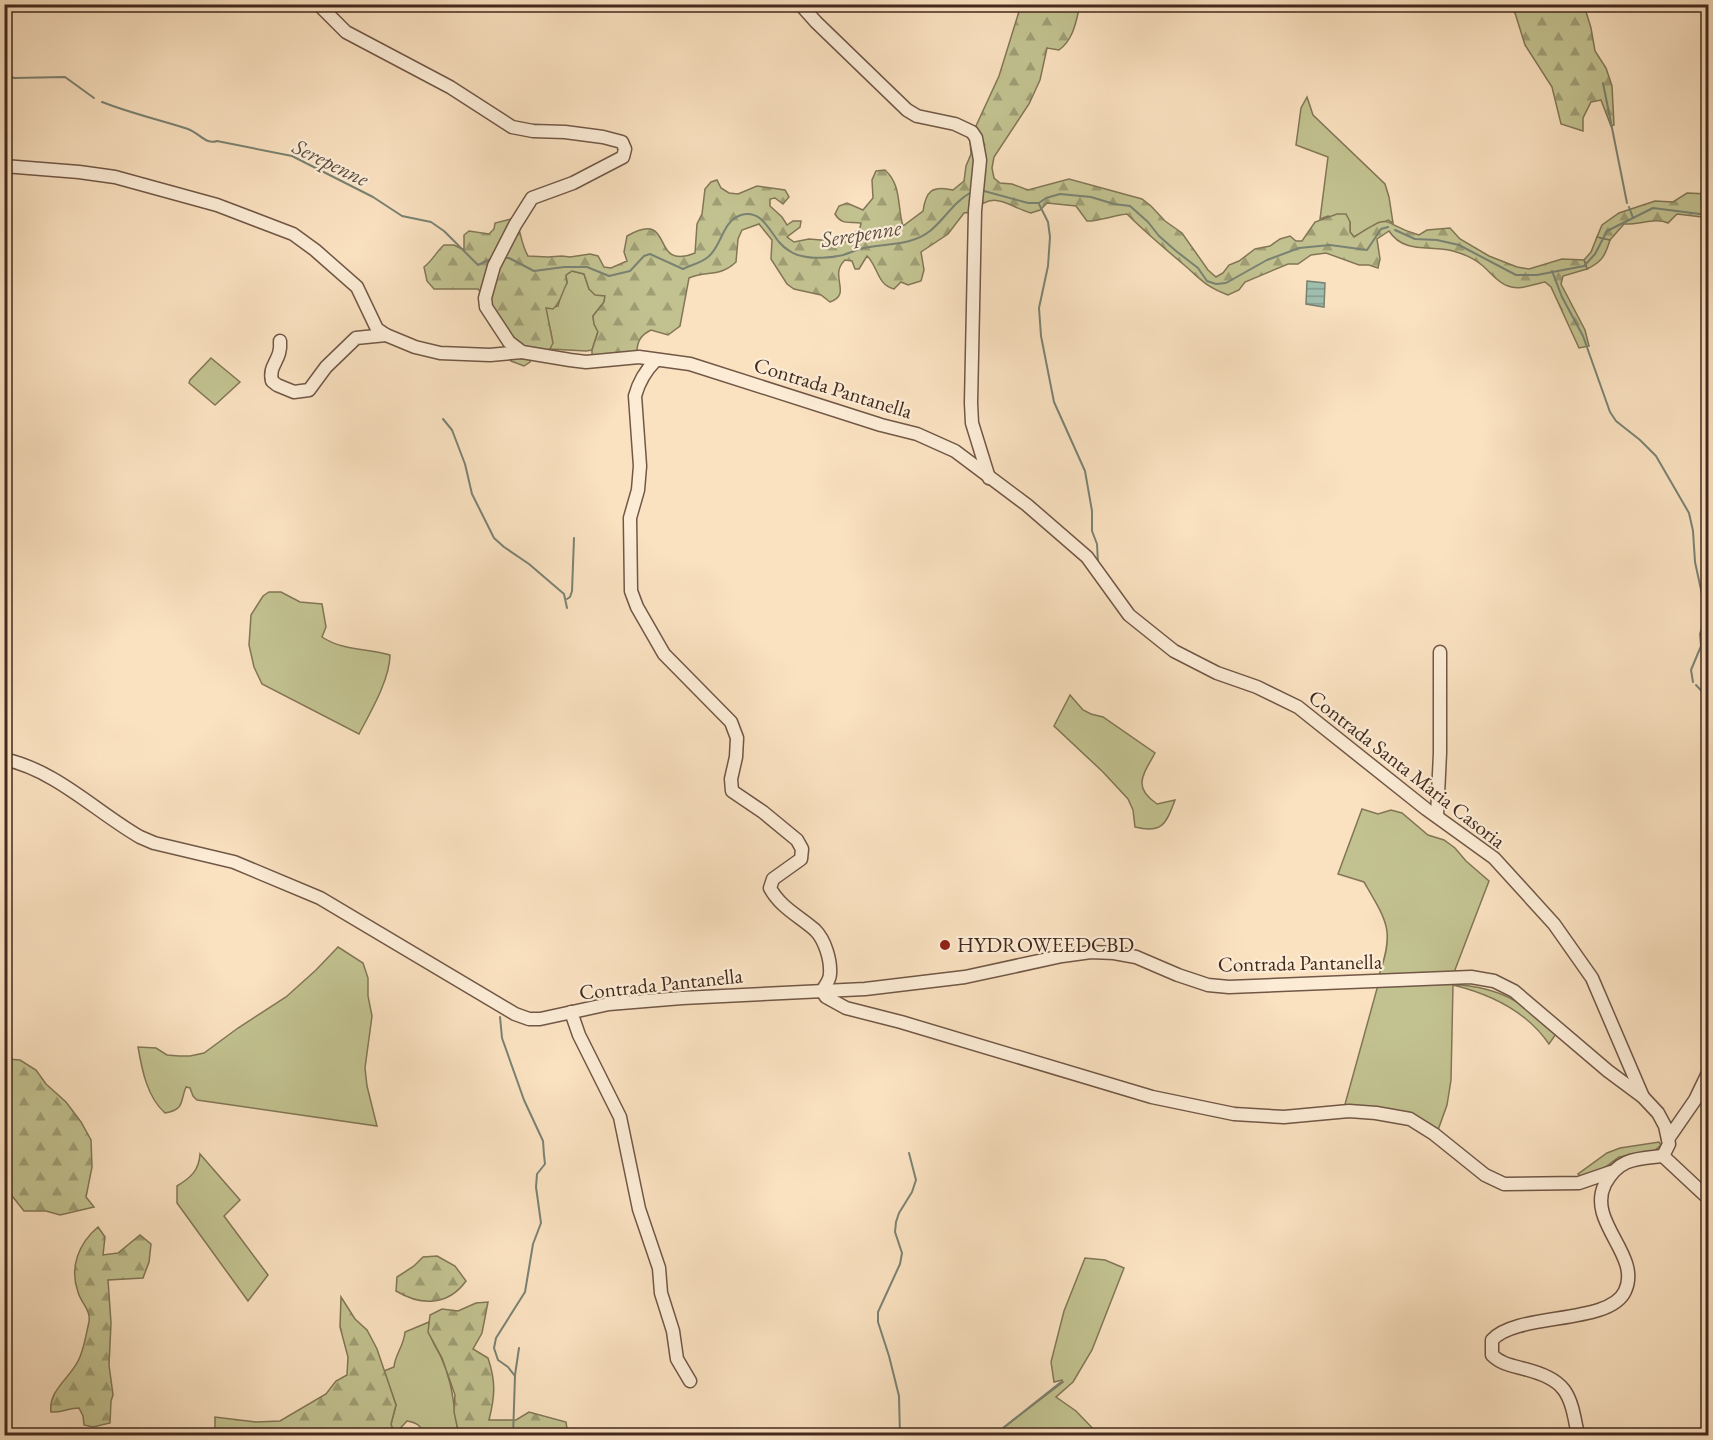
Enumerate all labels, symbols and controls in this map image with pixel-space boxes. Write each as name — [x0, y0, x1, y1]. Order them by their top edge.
water label: Serepenne — [287, 131, 374, 193]
water label: Serepenne — [818, 213, 904, 254]
street label: Contrada Pantanella — [751, 351, 916, 425]
street label: Contrada Santa Maria Casoria — [1303, 683, 1512, 854]
place label: HYDROWEEDCBD — [957, 931, 1134, 958]
marker: HYDROWEEDCBD — [938, 938, 952, 952]
street label: Contrada Pantanella — [1218, 948, 1383, 977]
street label: Contrada Pantanella — [578, 961, 745, 1006]

